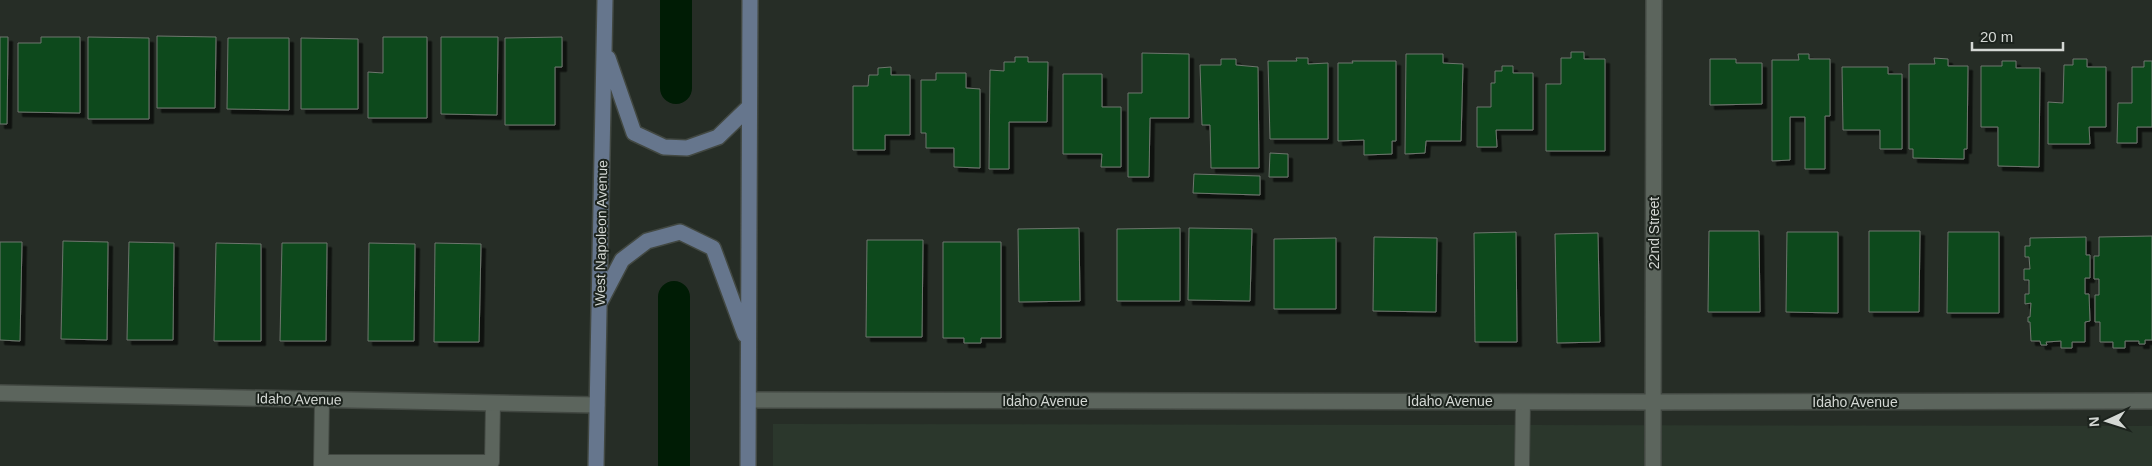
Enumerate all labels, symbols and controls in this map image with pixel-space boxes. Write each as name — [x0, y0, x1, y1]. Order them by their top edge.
scale bar — [1972, 20, 2063, 52]
text: 20 m — [1980, 28, 2013, 45]
street label: West Napoleon Avenue — [592, 160, 610, 306]
street label: 22nd Street — [1646, 197, 1662, 269]
street label: Idaho Avenue — [256, 390, 342, 408]
street label: Idaho Avenue — [1002, 393, 1088, 409]
street label: Idaho Avenue — [1407, 393, 1493, 409]
street label: Idaho Avenue — [1812, 394, 1898, 410]
north arrow — [2082, 396, 2132, 446]
text: N — [2086, 416, 2102, 428]

